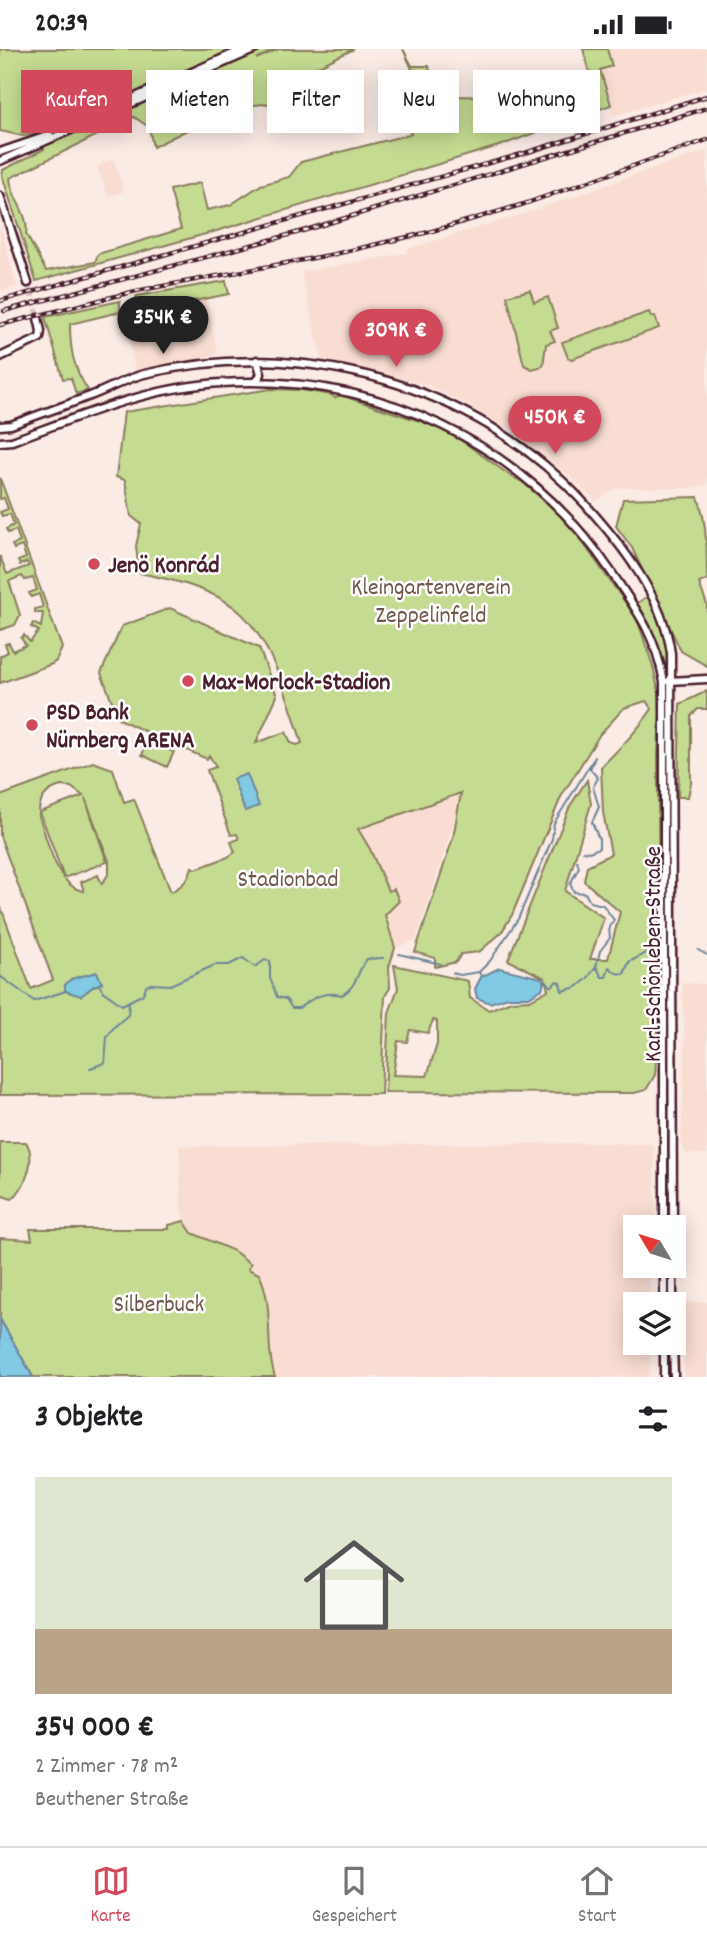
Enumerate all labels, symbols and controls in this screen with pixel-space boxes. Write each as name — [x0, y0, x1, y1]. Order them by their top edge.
text: 20:39 — [35, 6, 88, 43]
chip: Kaufen — [21, 70, 132, 133]
chip: Mieten — [146, 70, 253, 133]
chip: Filter — [267, 70, 364, 133]
chip: Neu — [378, 70, 459, 133]
chip: Wohnung — [473, 70, 600, 133]
pin: 354K € — [106, 296, 220, 356]
text: 354K € — [133, 302, 193, 335]
pin: 309K € — [339, 309, 453, 369]
text: 309K € — [365, 315, 427, 348]
pin: 450K € — [498, 397, 612, 456]
text: 450K € — [524, 402, 586, 435]
place label: Jenö Konrád — [108, 550, 220, 584]
marker: Jenö Konrád — [86, 556, 102, 572]
park label: Kleingartenverein Zeppelinfeld — [351, 572, 511, 634]
place label: Max-Morlock-Stadion — [202, 667, 390, 701]
marker: Max-Morlock-Stadion — [180, 673, 196, 689]
place label: PSD Bank Nürnberg ARENA — [46, 697, 195, 759]
marker: PSD Bank Nürnberg ARENA — [24, 717, 40, 733]
street label: Karl-Schönleben-Straße — [638, 846, 672, 1062]
park label: Stadionbad — [237, 864, 339, 898]
north arrow — [623, 1215, 686, 1277]
map controls — [623, 1215, 686, 1355]
park label: Silberbuck — [114, 1289, 204, 1323]
button: layers — [623, 1292, 686, 1355]
text: 3 Objekte — [35, 1398, 143, 1441]
icon: filters — [634, 1400, 672, 1438]
icon: home — [291, 1522, 417, 1648]
text: 354 000 € — [35, 1708, 154, 1751]
text: 2 Zimmer · 78 m² — [35, 1751, 178, 1784]
text: Beuthener Straße — [35, 1784, 189, 1817]
tab: Karte — [91, 1862, 131, 1931]
tab: Gespeichert — [312, 1862, 397, 1931]
tab: Start — [578, 1862, 616, 1931]

